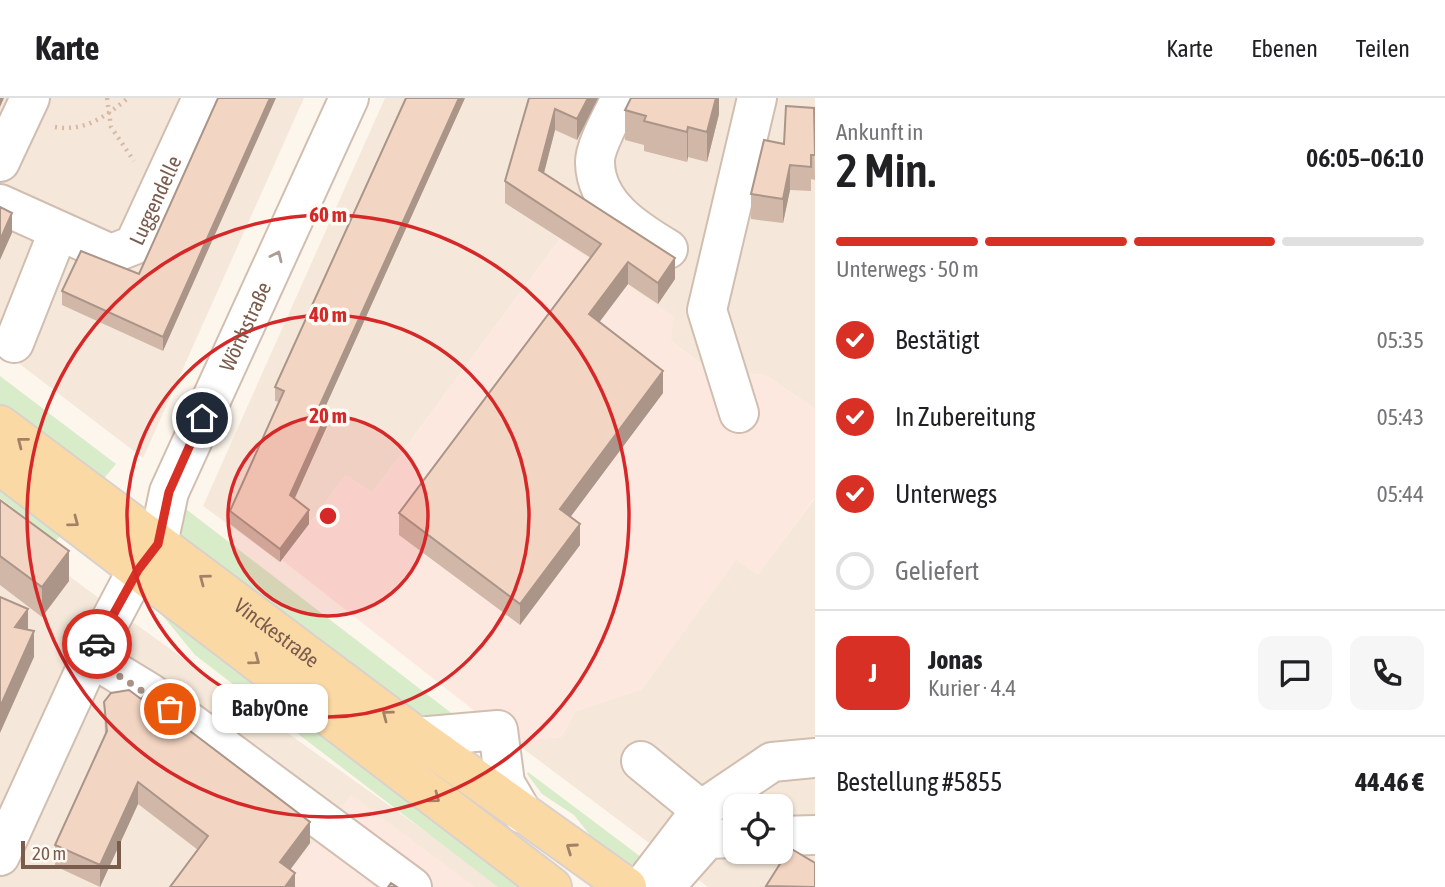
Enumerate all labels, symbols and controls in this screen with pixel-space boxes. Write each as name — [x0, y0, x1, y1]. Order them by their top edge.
text: Karte — [35, 29, 99, 67]
text: Karte — [1166, 35, 1213, 62]
text: Ebenen — [1251, 35, 1318, 62]
text: Teilen — [1356, 35, 1410, 62]
text: Ankunft in — [836, 119, 923, 145]
text: 06:05–06:10 — [1306, 143, 1424, 173]
text: 2 Min. — [836, 144, 936, 197]
street label: Luggendelle — [124, 152, 186, 248]
text: 60 m — [309, 202, 347, 226]
one-way arrow — [269, 250, 283, 263]
text: Unterwegs · 50 m — [836, 256, 979, 282]
street label: Wörthstraße — [214, 278, 275, 375]
text: 40 m — [308, 302, 347, 326]
icon: check — [836, 321, 874, 359]
text: Bestätigt — [895, 325, 980, 355]
text: 05:35 — [1377, 327, 1424, 353]
pin — [172, 388, 232, 448]
icon: check — [836, 398, 874, 436]
icon: home — [183, 399, 221, 437]
text: In Zubereitung — [895, 402, 1035, 432]
text: 20 m — [309, 403, 347, 427]
text: 05:43 — [1377, 404, 1424, 430]
one-way arrow — [18, 438, 30, 451]
icon: check — [836, 475, 874, 513]
text: Unterwegs — [895, 479, 997, 509]
text: 05:44 — [1377, 481, 1424, 507]
centre of rings — [316, 504, 340, 528]
one-way arrow — [66, 513, 78, 526]
text: Geliefert — [895, 556, 979, 586]
one-way arrow — [199, 574, 212, 587]
street label: Vinckestraße — [230, 593, 324, 672]
courier — [62, 609, 132, 679]
icon: car — [78, 625, 116, 663]
button: chat — [1258, 636, 1332, 710]
button: phone — [1350, 636, 1424, 710]
text: Jonas — [928, 645, 982, 675]
one-way arrow — [247, 651, 259, 664]
text: J — [869, 658, 877, 688]
text: Kurier · 4.4 — [928, 675, 1016, 701]
pin — [140, 679, 200, 739]
callout: BabyOne — [212, 684, 328, 734]
icon: bag — [151, 690, 189, 728]
text: BabyOne — [232, 695, 308, 721]
one-way arrow — [382, 710, 394, 723]
text: Bestellung #5855 — [836, 767, 1002, 797]
text: 44.46 € — [1355, 767, 1424, 797]
one-way arrow — [428, 789, 440, 802]
map controls — [723, 794, 793, 864]
button: locate — [723, 794, 793, 864]
scale bar — [21, 838, 121, 870]
text: 20 m — [32, 842, 66, 864]
one-way arrow — [566, 844, 579, 856]

